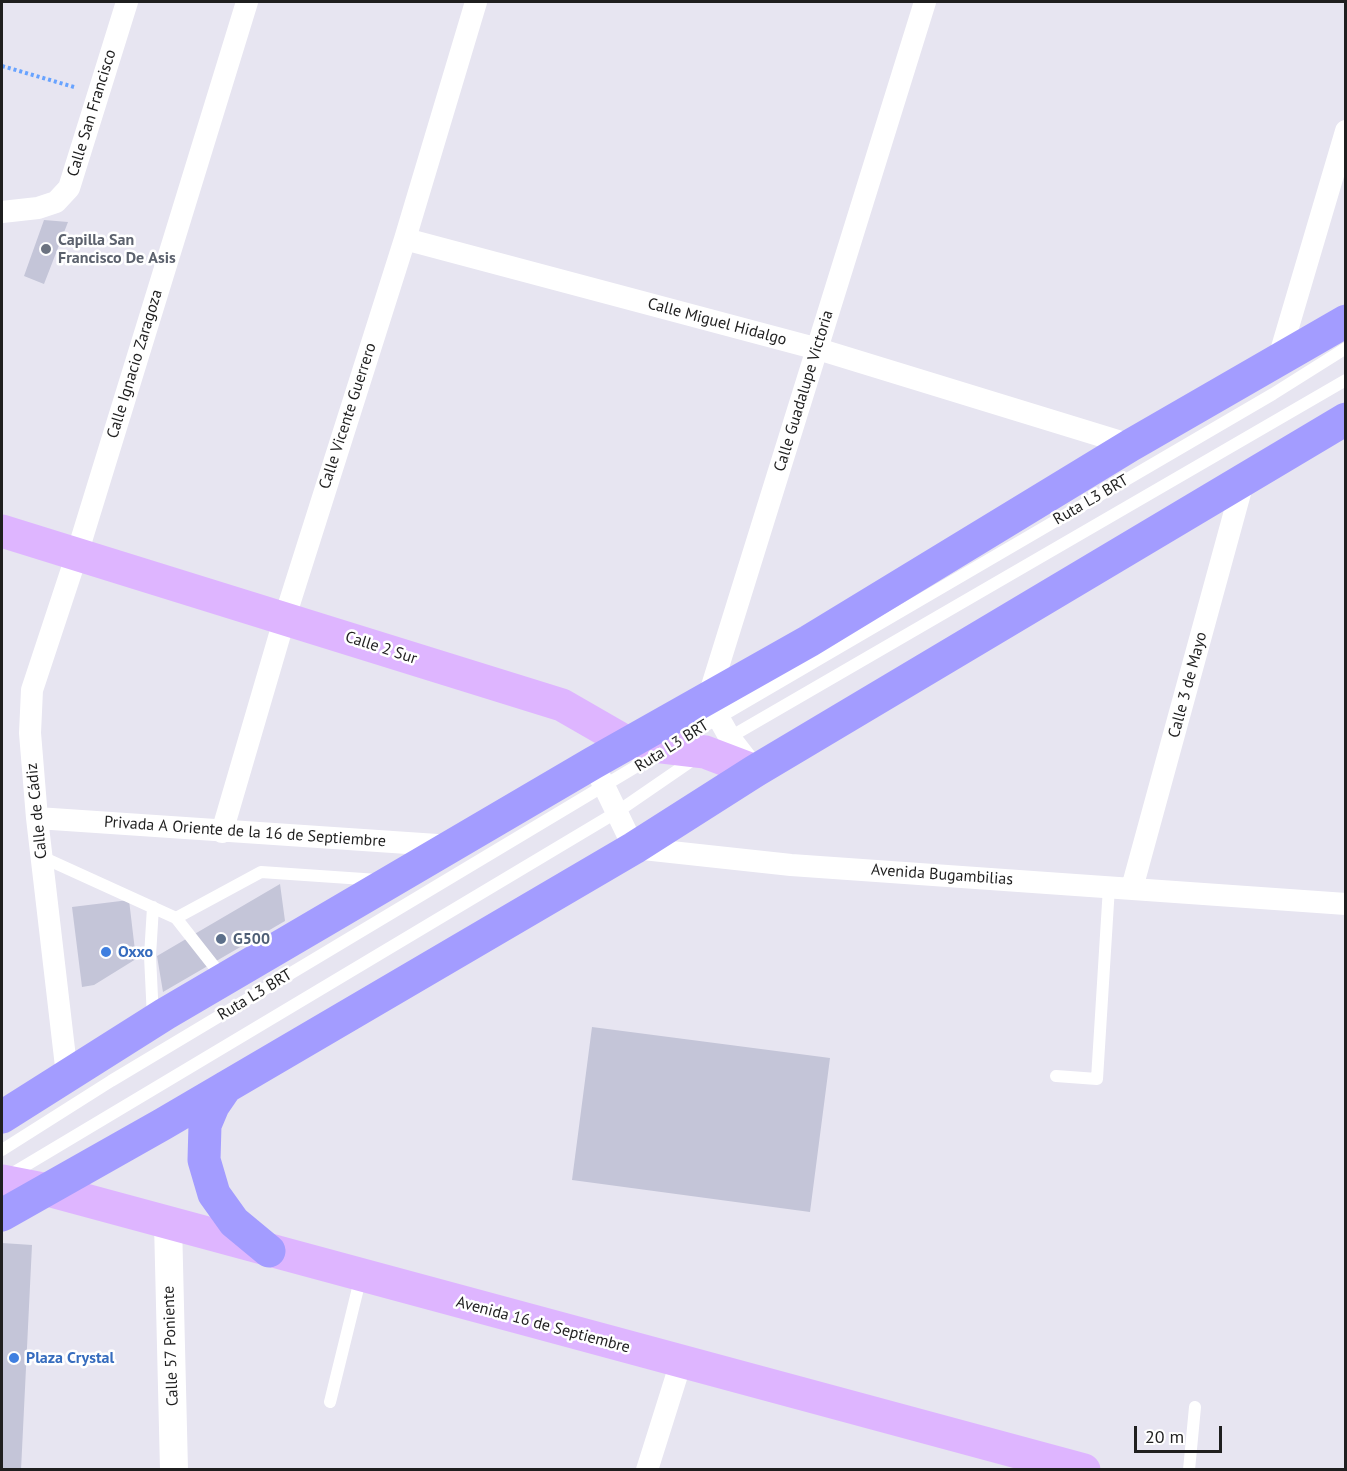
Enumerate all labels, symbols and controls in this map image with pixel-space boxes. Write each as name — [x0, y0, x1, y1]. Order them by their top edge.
street label: Calle San Francisco — [64, 47, 120, 179]
place label: Capilla San Francisco De Asis — [58, 230, 176, 268]
marker: Capilla San Francisco De Asis — [39, 242, 53, 256]
street label: Calle Ignacio Zaragoza — [103, 287, 167, 441]
street label: Calle Miguel Hidalgo — [645, 294, 789, 350]
street label: Calle Guadalupe Victoria — [770, 308, 838, 474]
street label: Calle Vicente Guerrero — [315, 340, 381, 492]
street label: Ruta L3 BRT — [1050, 471, 1132, 529]
street label: Calle 2 Sur — [343, 627, 419, 669]
street label: Calle 3 de Mayo — [1165, 630, 1211, 740]
street label: Ruta L3 BRT — [631, 716, 713, 776]
street label: Calle de Cádiz — [22, 762, 52, 860]
street label: Privada A Oriente de la 16 de Septiembre — [104, 813, 386, 851]
street label: Avenida Bugambilias — [870, 860, 1014, 890]
place label: G500 — [233, 929, 270, 949]
marker: G500 — [214, 932, 228, 946]
place label: Oxxo — [118, 942, 153, 962]
marker: Oxxo — [99, 945, 113, 959]
street label: Ruta L3 BRT — [214, 965, 296, 1025]
street label: Calle 57 Poniente — [159, 1285, 183, 1407]
street label: Avenida 16 de Septiembre — [454, 1293, 632, 1357]
place label: Plaza Crystal — [26, 1348, 114, 1368]
marker: Plaza Crystal — [7, 1351, 21, 1365]
scale bar — [1137, 1414, 1226, 1452]
text: 20 m — [1145, 1425, 1184, 1448]

